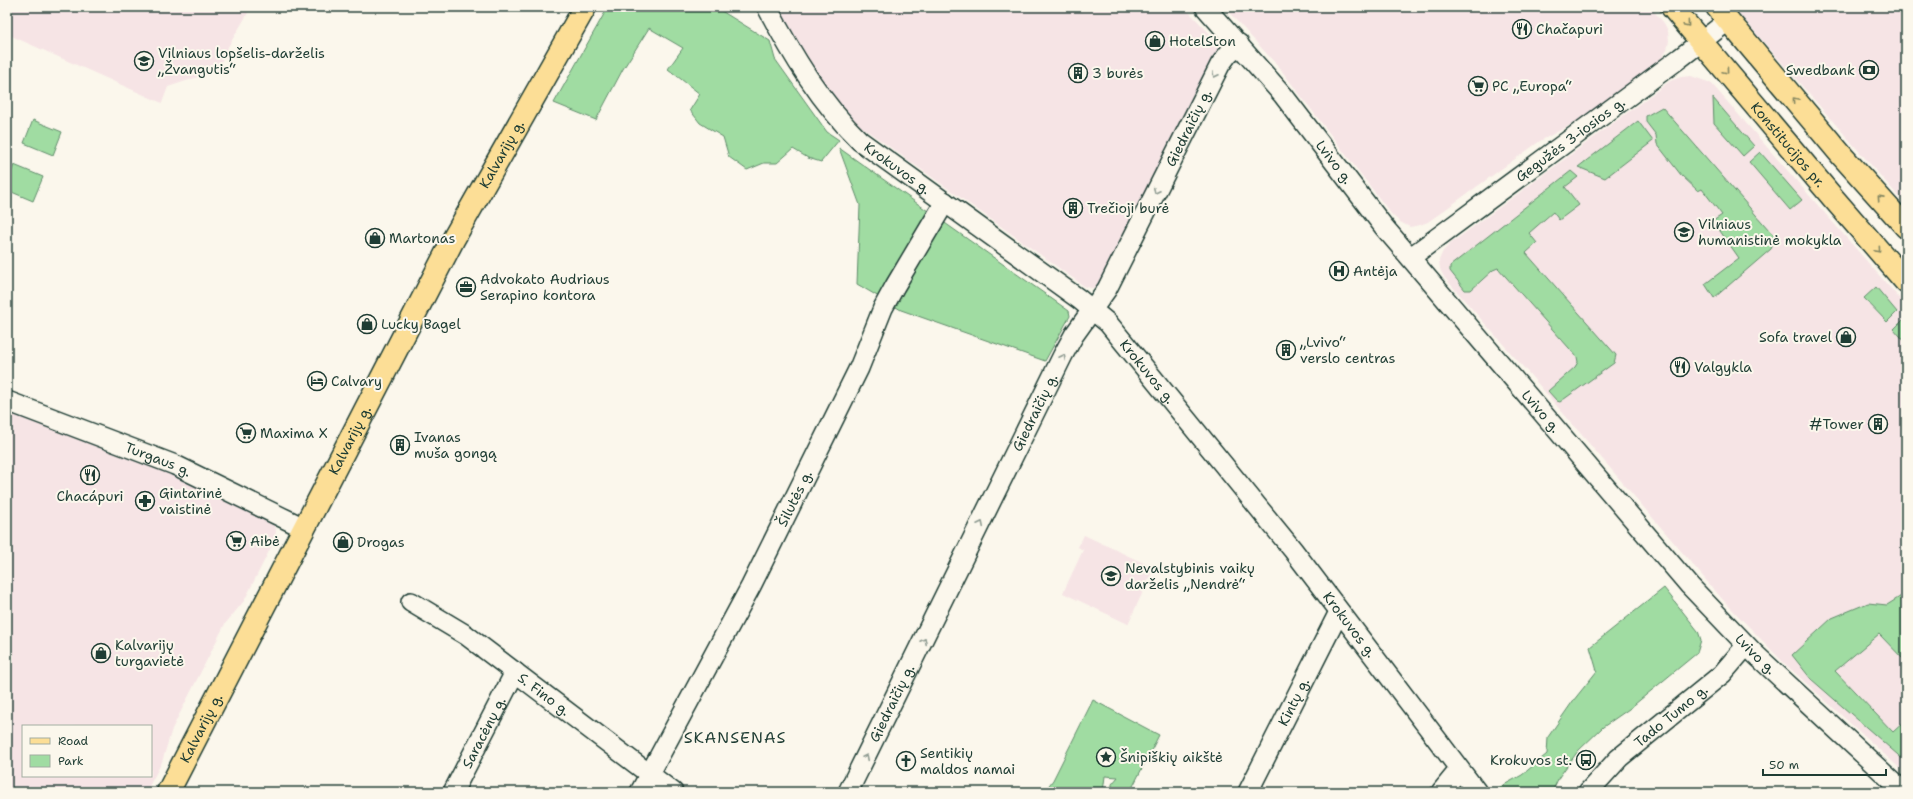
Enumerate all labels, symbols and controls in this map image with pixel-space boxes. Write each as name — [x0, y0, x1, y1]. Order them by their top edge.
restaurant icon: Chačapuri — [1511, 18, 1533, 40]
place label: Chačapuri — [1536, 20, 1603, 38]
one-way arrow — [1682, 20, 1689, 27]
shop icon: HotelSton — [1144, 30, 1166, 52]
place label: HotelSton — [1169, 32, 1236, 50]
place label: Vilniaus lopšelis-darželis „Žvangutis“ — [157, 44, 325, 78]
school or university icon: Vilniaus lopšelis-darželis „Žvangutis“ — [133, 50, 155, 72]
bank icon: Swedbank — [1858, 59, 1880, 81]
place label: Swedbank — [1786, 61, 1855, 79]
building icon: 3 burės — [1067, 62, 1089, 84]
place label: 3 burės — [1092, 64, 1143, 82]
one-way arrow — [1722, 67, 1729, 74]
one-way arrow — [1213, 71, 1220, 78]
supermarket icon: PC „Europa“ — [1467, 75, 1489, 97]
place label: PC „Europa“ — [1492, 77, 1572, 95]
street label: Giedraičių g. — [1161, 86, 1215, 170]
street label: Gegužės 3-iosios g. — [1512, 93, 1629, 186]
one-way arrow — [1792, 97, 1799, 104]
street label: Konstitucijos pr. — [1747, 98, 1829, 191]
street label: Kalvarijų g. — [475, 117, 528, 191]
street label: Lvivo g. — [1312, 136, 1357, 188]
street label: Krokuvos g. — [861, 138, 934, 198]
one-way arrow — [1153, 186, 1161, 194]
one-way arrow — [1877, 195, 1885, 203]
building icon: Trečioji burė — [1062, 197, 1084, 219]
place label: Trečioji burė — [1087, 199, 1169, 217]
place label: Vilniaus humanistinė mokykla — [1698, 215, 1842, 249]
school or university icon: Vilniaus humanistinė mokykla — [1673, 221, 1695, 243]
shop icon: Martonas — [364, 227, 386, 249]
place label: Martonas — [389, 229, 455, 247]
one-way arrow — [1873, 245, 1880, 252]
hospital icon: Antėja — [1328, 260, 1350, 282]
place label: Antėja — [1353, 262, 1398, 280]
place label: Advokato Audriaus Serapino kontora — [480, 270, 610, 304]
office icon: Advokato Audriaus Serapino kontora — [455, 276, 477, 298]
shop icon: Lucky Bagel — [356, 313, 378, 335]
place label: Lucky Bagel — [381, 315, 461, 333]
shop icon: Sofa travel — [1835, 326, 1857, 348]
place label: Sofa travel — [1759, 328, 1833, 346]
place label: „Lvivo“ verslo centras — [1299, 333, 1395, 367]
street label: Krokuvos g. — [1116, 336, 1179, 407]
building icon: „Lvivo“ verslo centras — [1275, 339, 1297, 361]
one-way arrow — [1058, 354, 1066, 361]
restaurant icon: Valgykla — [1669, 356, 1691, 378]
place label: Valgykla — [1694, 358, 1752, 376]
hotel icon: Calvary — [306, 370, 328, 392]
street label: Giedraičių g. — [1008, 371, 1061, 454]
place label: Calvary — [331, 372, 382, 390]
street label: Lvivo g. — [1518, 386, 1564, 436]
street label: Kalvarijų g. — [324, 402, 375, 478]
building icon: #Tower — [1867, 413, 1889, 435]
place label: #Tower — [1809, 415, 1864, 433]
supermarket icon: Maxima X — [235, 422, 257, 444]
place label: Maxima X — [260, 424, 328, 442]
place label: Ivanas muša gongą — [414, 428, 497, 462]
building icon: Ivanas muša gongą — [389, 434, 411, 456]
street label: Turgaus g. — [123, 438, 194, 481]
restaurant icon: Chacápuri — [79, 464, 101, 486]
street label: Šilutės g. — [773, 467, 816, 529]
place label: Gintarinė vaistinė — [159, 484, 222, 518]
place label: Chacápuri — [56, 487, 124, 505]
pharmacy icon: Gintarinė vaistinė — [134, 490, 156, 512]
one-way arrow — [976, 521, 984, 528]
supermarket icon: Aibė — [225, 530, 247, 552]
shop icon: Drogas — [332, 531, 354, 553]
place label: Aibė — [250, 532, 280, 550]
place label: Drogas — [357, 533, 405, 551]
place label: Nevalstybinis vaikų darželis „Nendrė“ — [1125, 559, 1255, 593]
school or university icon: Nevalstybinis vaikų darželis „Nendrė“ — [1100, 565, 1122, 587]
street label: Krokuvos g. — [1319, 588, 1380, 661]
street label: Lvivo g. — [1731, 630, 1780, 678]
place label: Kalvarijų turgavietė — [115, 636, 184, 670]
one-way arrow — [919, 637, 927, 645]
shop icon: Kalvarijų turgavietė — [90, 642, 112, 664]
street label: Giedraičių g. — [865, 661, 918, 745]
street label: S. Fino g. — [514, 669, 574, 720]
street label: Kintų g. — [1274, 675, 1313, 729]
street label: Tado Tumo g. — [1630, 680, 1711, 751]
street label: Kalvarijų g. — [176, 690, 226, 766]
street label: Saracėnų g. — [458, 694, 510, 771]
legend — [22, 725, 152, 777]
district label: SKANSENAS — [684, 727, 786, 748]
text: Road — [58, 733, 89, 749]
place label: Sentikių maldos namai — [920, 744, 1015, 778]
place icon: Šnipiškių aikštė — [1095, 746, 1117, 768]
place label: Šnipiškių aikštė — [1120, 748, 1223, 766]
bus stop icon: Krokuvos st. — [1575, 749, 1597, 771]
church icon: Sentikių maldos namai — [895, 750, 917, 772]
place label: Krokuvos st. — [1490, 751, 1572, 769]
scale bar — [1763, 751, 1886, 777]
text: Park — [58, 753, 84, 769]
one-way arrow — [861, 754, 869, 761]
text: 50 m — [1769, 757, 1799, 773]

